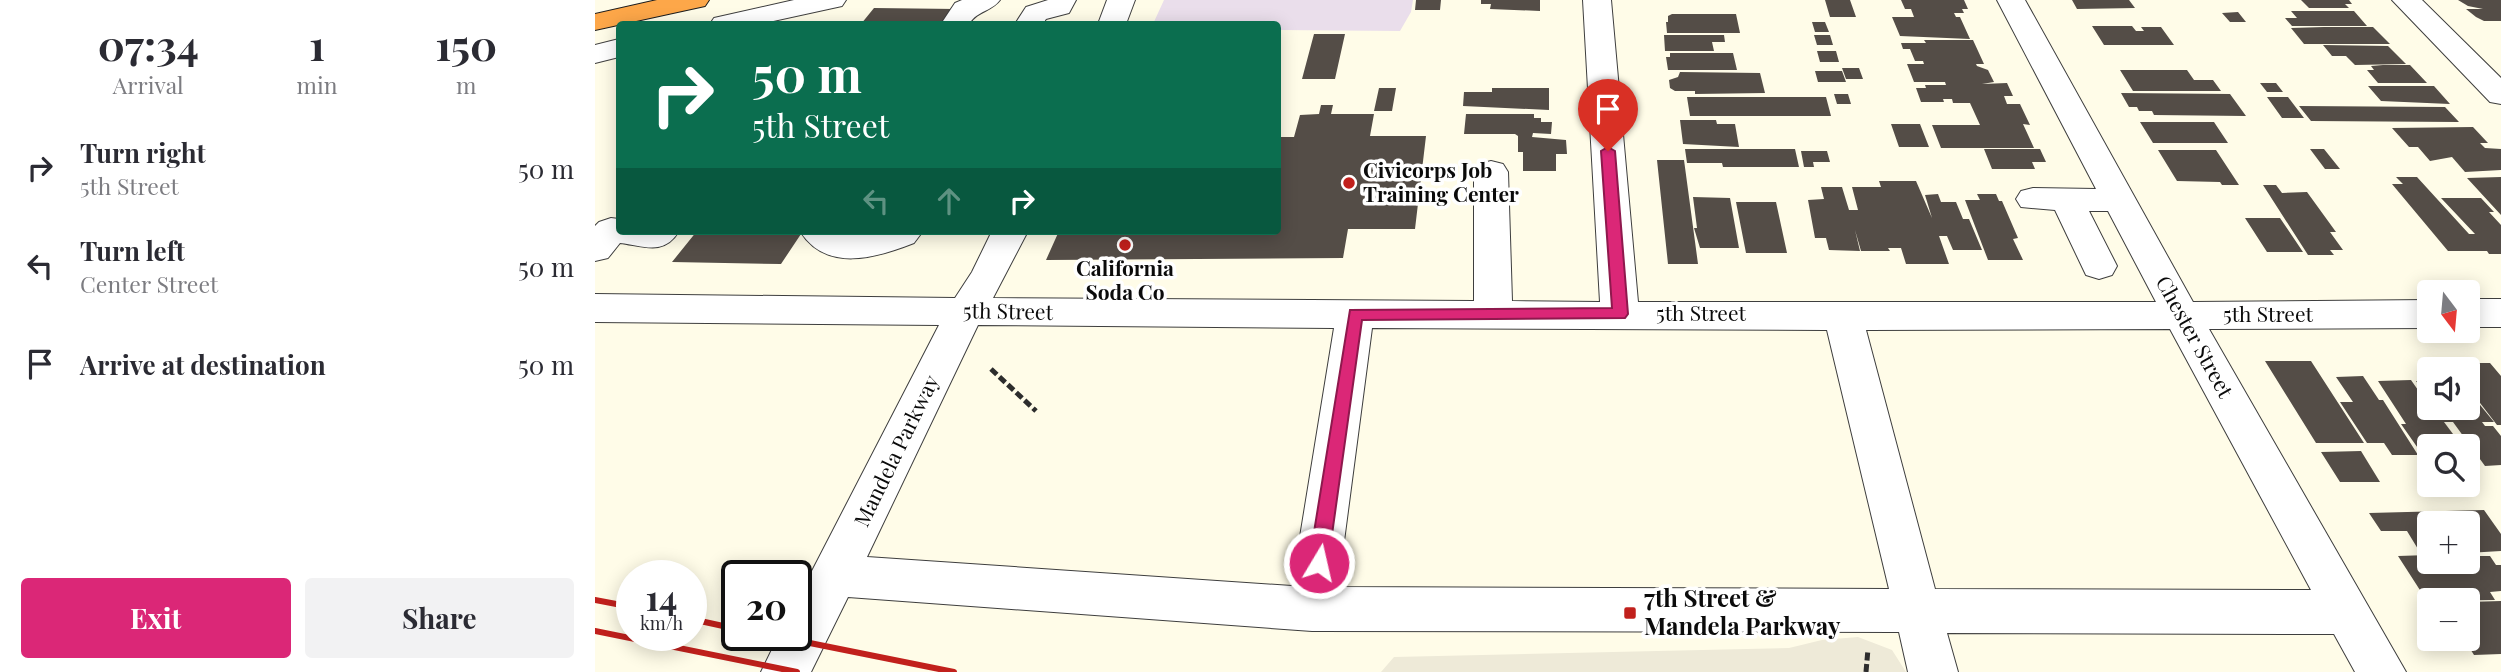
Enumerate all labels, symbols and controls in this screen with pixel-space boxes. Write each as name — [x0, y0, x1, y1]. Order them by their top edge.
text: 07:34 — [98, 16, 199, 72]
text: 1 — [309, 16, 325, 72]
text: 150 — [435, 16, 497, 72]
text: 50 m — [752, 40, 862, 105]
icon: right — [637, 49, 728, 140]
text: Arrival — [113, 69, 184, 100]
text: min — [297, 69, 337, 100]
text: m — [456, 69, 476, 100]
pin — [1578, 79, 1638, 151]
icon: arrive — [1589, 90, 1627, 128]
text: 5th Street — [752, 103, 889, 146]
text: Turn right — [80, 135, 206, 170]
icon: right — [21, 149, 59, 187]
text: 50 m — [518, 151, 574, 186]
place label: Civicorps Job Training Center — [1363, 155, 1519, 207]
text: 5th Street — [80, 170, 179, 201]
marker: Civicorps Job Training Center — [1341, 175, 1357, 191]
icon: left — [857, 182, 895, 220]
icon: ahead — [930, 182, 968, 220]
icon: right — [1003, 182, 1041, 220]
text: Turn left — [80, 233, 185, 268]
marker: California Soda Co — [1117, 237, 1133, 253]
icon: left — [21, 247, 59, 285]
text: 50 m — [518, 249, 574, 284]
place label: California Soda Co — [1076, 253, 1174, 305]
text: Center Street — [80, 268, 218, 299]
street label: Chester Street — [2151, 270, 2241, 403]
north arrow — [2417, 280, 2480, 343]
map controls — [2417, 280, 2480, 651]
street label: 5th Street — [963, 295, 1054, 325]
street label: 5th Street — [1656, 298, 1747, 326]
street label: 5th Street — [2223, 299, 2314, 327]
icon: arrive — [21, 345, 59, 383]
text: Arrive at destination — [80, 347, 326, 382]
text: 50 m — [518, 347, 574, 382]
button: sound — [2417, 357, 2480, 420]
street label: Mandela Parkway — [846, 369, 944, 531]
button: search — [2417, 434, 2480, 497]
button: + — [2417, 511, 2480, 574]
position arrow — [1282, 526, 1356, 600]
speed limit sign: 20 — [721, 560, 812, 651]
text: 14 — [646, 573, 677, 620]
button: Exit — [21, 578, 291, 658]
button: Share — [305, 578, 574, 658]
place label: 7th Street & Mandela Parkway — [1644, 581, 1841, 641]
button: − — [2417, 588, 2480, 651]
marker: 7th Street & Mandela Parkway — [1622, 605, 1638, 621]
text: km/h — [640, 611, 683, 635]

